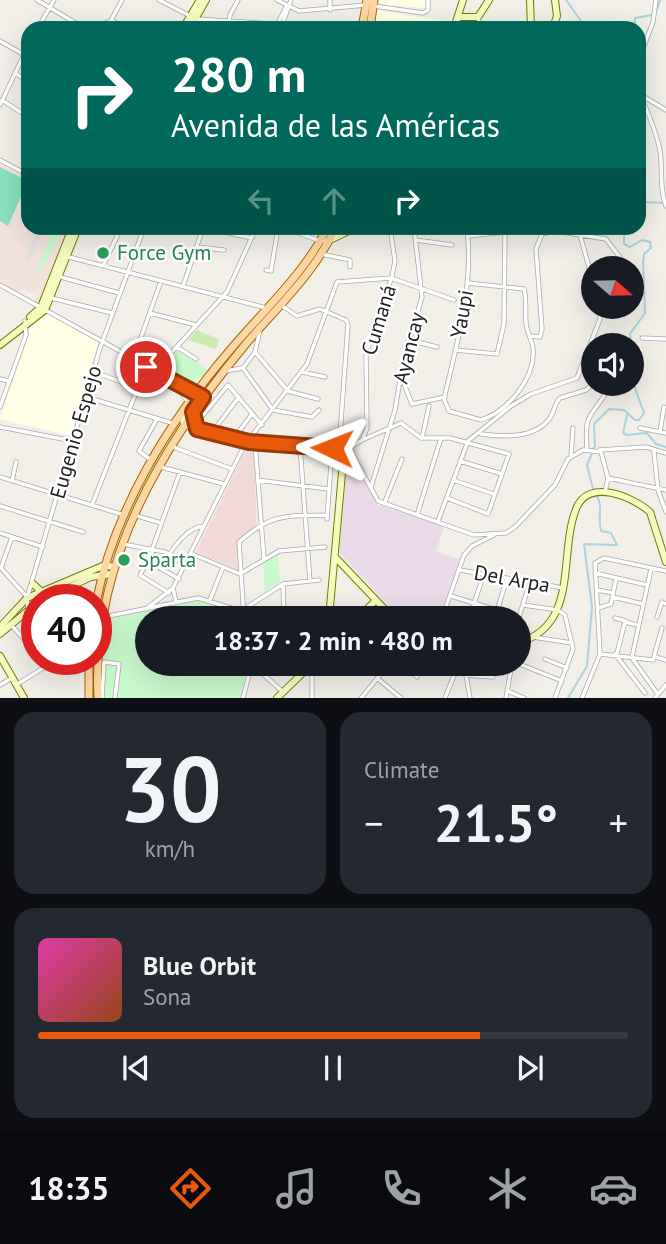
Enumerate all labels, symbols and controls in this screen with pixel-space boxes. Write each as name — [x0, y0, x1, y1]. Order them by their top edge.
text: 280 m — [171, 42, 306, 106]
icon: right — [56, 49, 147, 140]
text: Avenida de las Américas — [171, 104, 500, 146]
icon: left — [242, 182, 280, 220]
icon: ahead — [315, 182, 353, 220]
icon: right — [388, 182, 426, 220]
place label: Force Gym — [117, 239, 211, 266]
marker: Force Gym — [95, 245, 111, 261]
north arrow — [581, 256, 644, 318]
map controls — [581, 256, 644, 396]
street label: Cumaná — [355, 281, 402, 358]
street label: Yaupi — [444, 287, 479, 340]
street label: Ayancay — [387, 309, 430, 387]
button: sound — [581, 333, 644, 396]
pin — [116, 337, 176, 397]
icon: arrive — [127, 348, 165, 386]
street label: Eugenio Espejo — [44, 362, 107, 502]
position arrow — [295, 411, 369, 485]
place label: Sparta — [138, 546, 196, 573]
marker: Sparta — [116, 552, 132, 568]
street label: Del Arpa — [472, 559, 552, 598]
speed limit sign: 40 — [21, 584, 112, 675]
text: 18:37 · 2 min · 480 m — [213, 624, 453, 657]
text: 30 — [118, 729, 222, 847]
text: Climate — [364, 755, 439, 784]
text: 21.5° — [434, 789, 558, 856]
text: − — [364, 798, 383, 847]
text: + — [609, 798, 628, 847]
text: km/h — [145, 834, 195, 863]
text: Blue Orbit — [143, 949, 256, 982]
text: Sona — [143, 982, 192, 1011]
icon: previous — [117, 1049, 155, 1087]
icon: pause — [314, 1049, 352, 1087]
icon: next — [511, 1049, 549, 1087]
icon: directions — [166, 1164, 215, 1213]
icon: music — [272, 1164, 321, 1213]
icon: phone — [377, 1164, 426, 1213]
icon: climate — [483, 1164, 532, 1213]
icon: car — [589, 1164, 638, 1213]
text: 18:35 — [28, 1167, 110, 1209]

